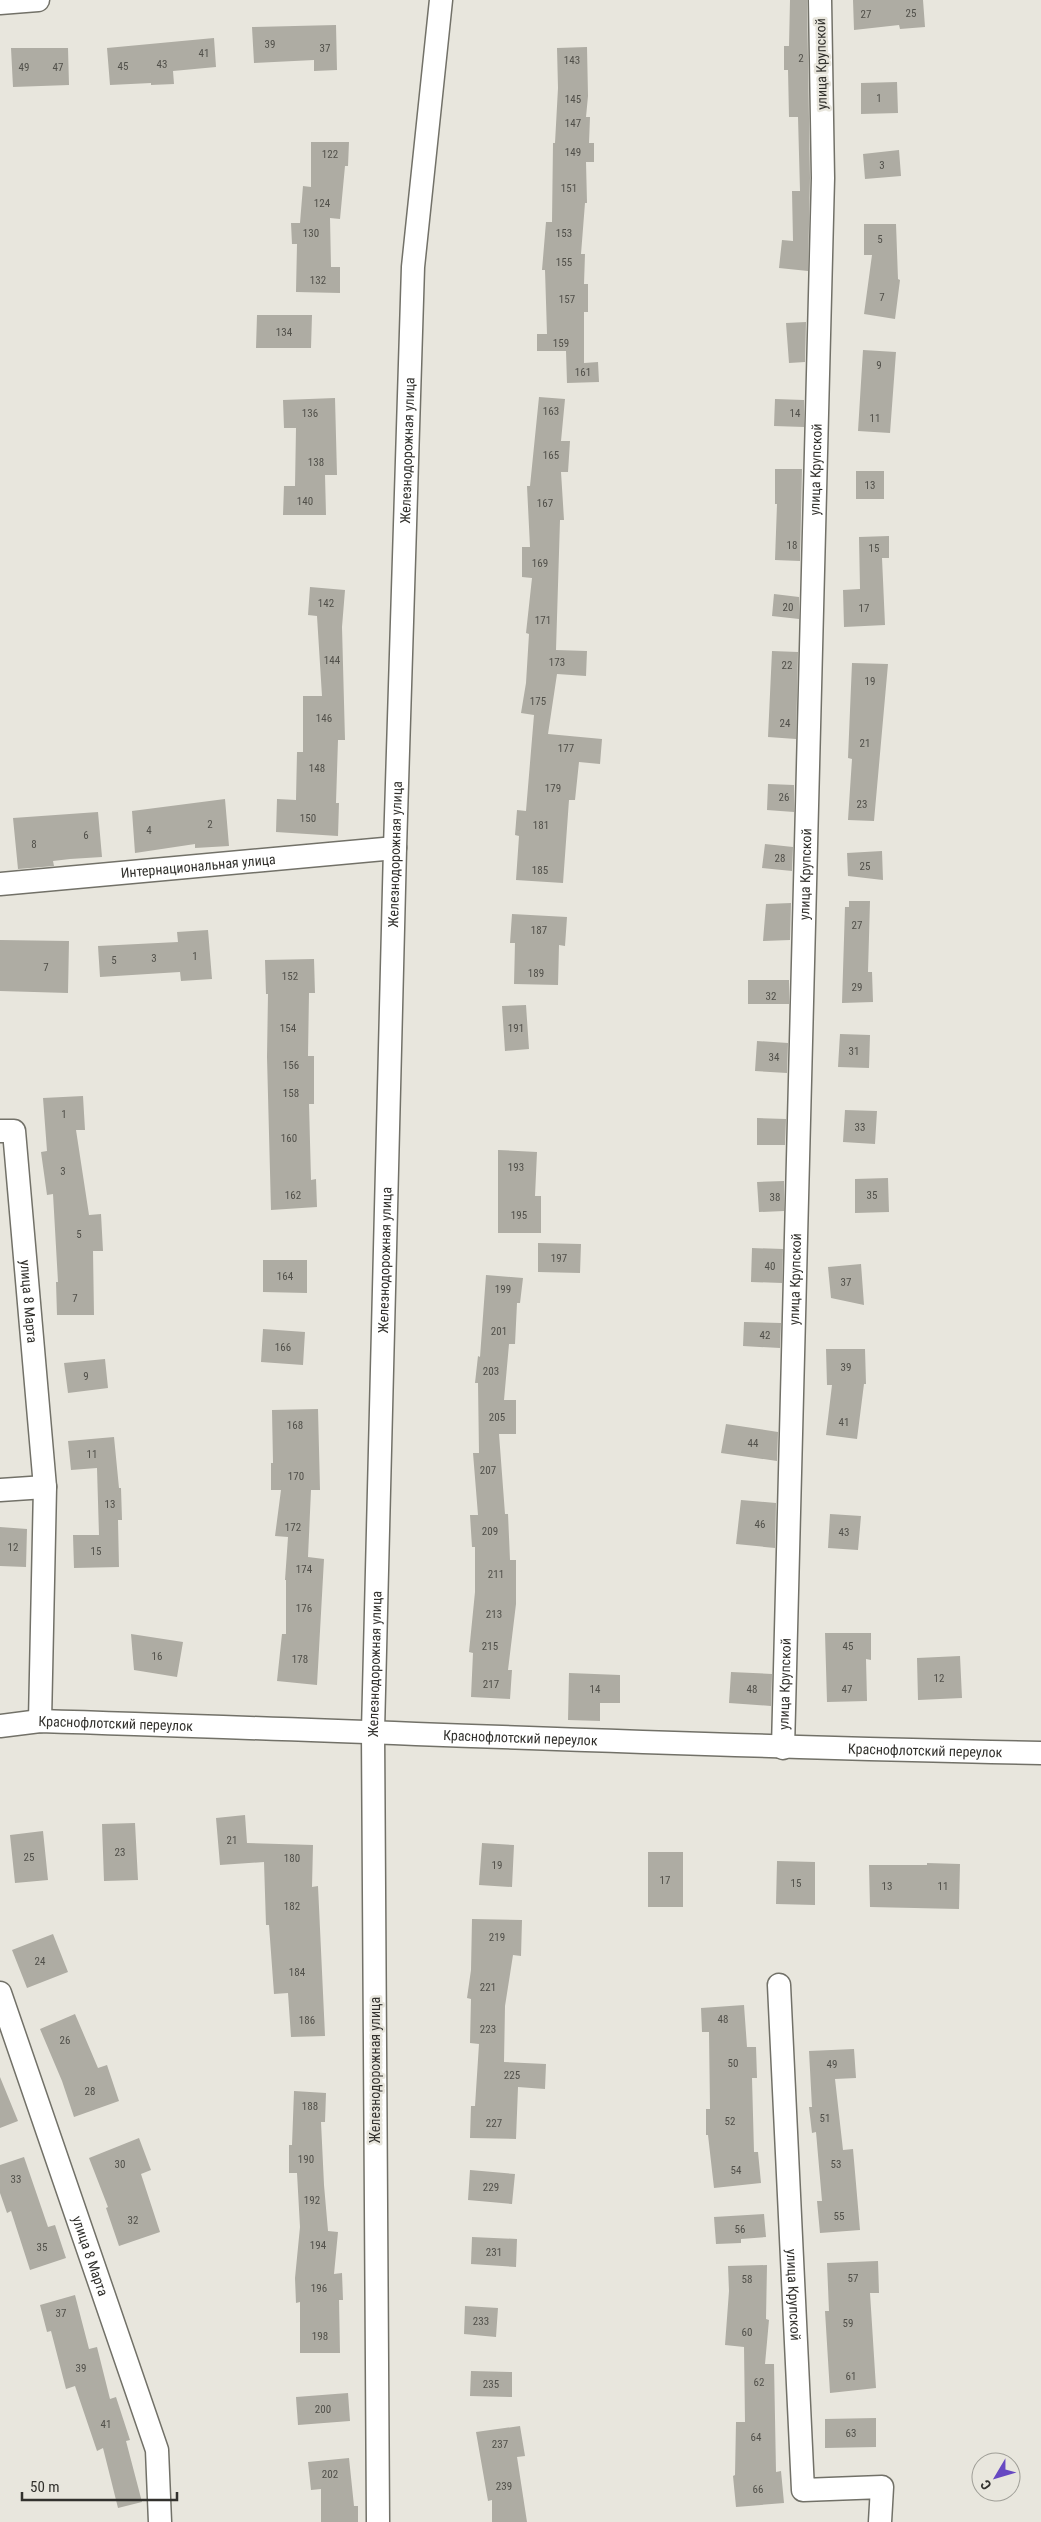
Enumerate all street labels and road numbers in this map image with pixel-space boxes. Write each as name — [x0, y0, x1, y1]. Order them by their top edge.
street label: улица Крупской — [812, 18, 830, 110]
street label: Железнодорожная улица — [397, 377, 418, 524]
street label: улица Крупской — [806, 423, 825, 516]
street label: Железнодорожная улица — [385, 781, 405, 928]
street label: улица Крупской — [796, 828, 814, 920]
street label: Интернациональная улица — [120, 851, 276, 881]
street label: Железнодорожная улица — [375, 1187, 395, 1334]
street label: улица Крупской — [786, 1233, 804, 1325]
street label: улица 8 Марта — [17, 1259, 40, 1344]
street label: Железнодорожная улица — [365, 1591, 384, 1737]
street label: улица Крупской — [775, 1638, 794, 1730]
street label: Краснофлотский переулок — [38, 1713, 193, 1734]
street label: Краснофлотский переулок — [443, 1727, 598, 1749]
street label: Краснофлотский переулок — [848, 1741, 1003, 1760]
street label: Железнодорожная улица — [367, 1997, 383, 2143]
street label: улица 8 Марта — [69, 2214, 111, 2298]
street label: улица Крупской — [784, 2248, 804, 2341]

